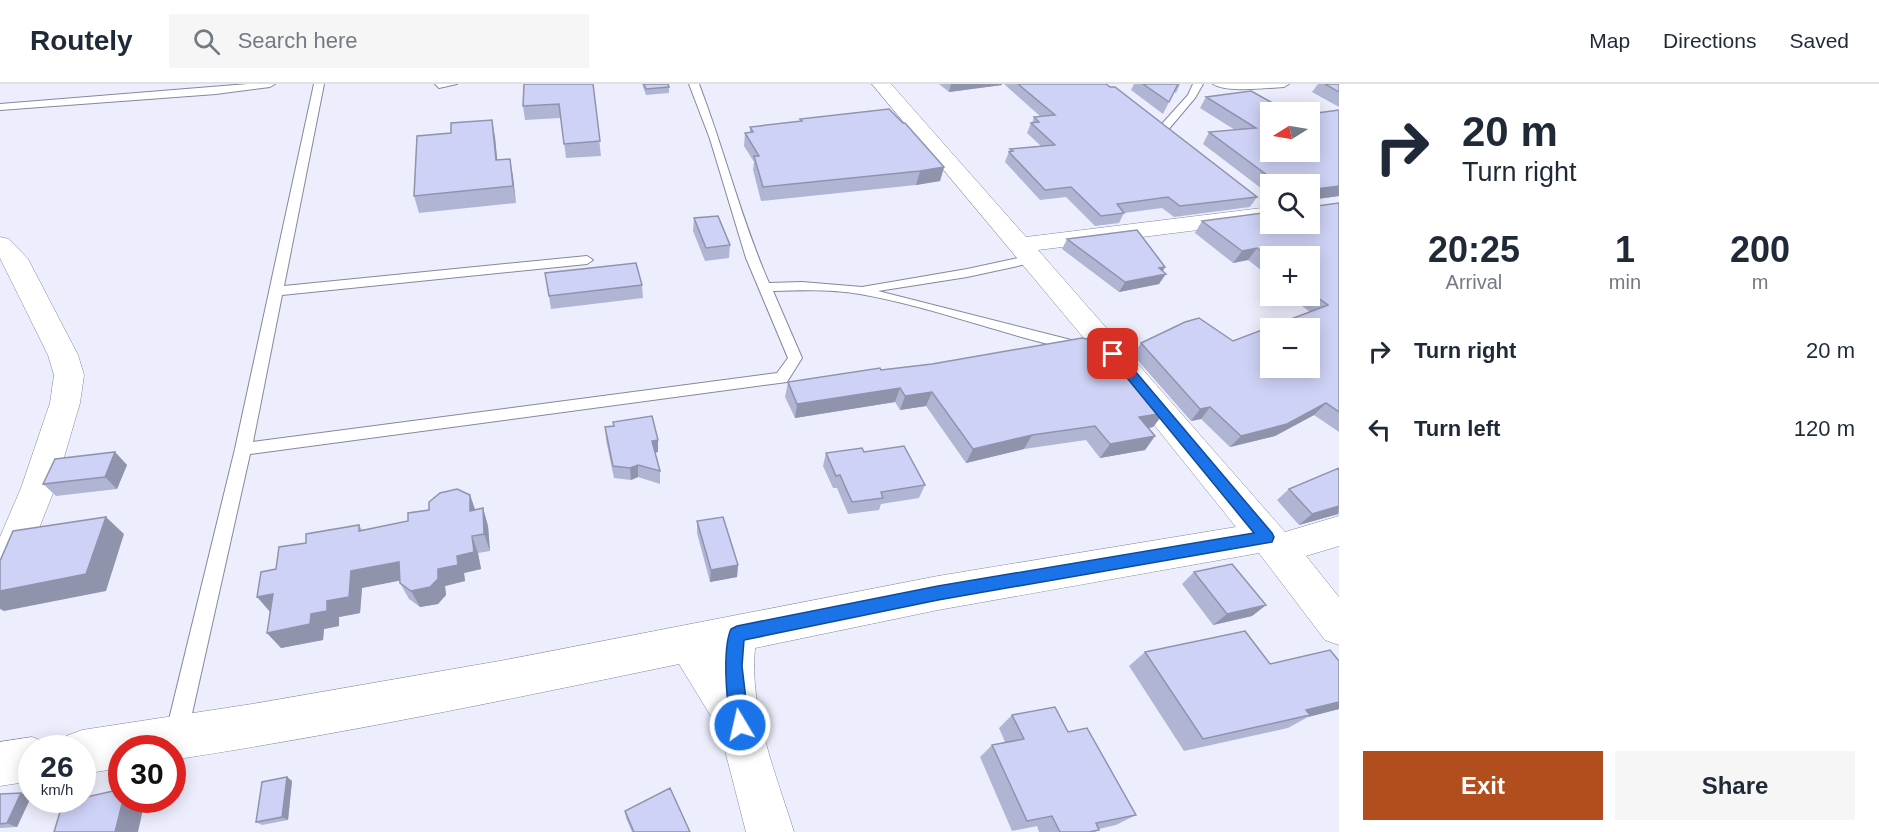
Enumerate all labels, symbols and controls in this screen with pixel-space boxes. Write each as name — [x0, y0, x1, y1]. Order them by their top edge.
search box — [169, 14, 589, 68]
text: Routely — [30, 25, 133, 56]
icon: search — [190, 25, 223, 58]
text: Search here — [238, 28, 358, 53]
text: Map — [1589, 29, 1630, 52]
text: Directions — [1663, 29, 1756, 52]
text: Saved — [1789, 29, 1849, 52]
north arrow — [1260, 102, 1320, 162]
map controls — [1260, 102, 1320, 378]
icon: right — [1363, 108, 1441, 186]
text: 20 m — [1462, 108, 1558, 155]
text: Turn right — [1462, 157, 1577, 187]
button: search — [1260, 174, 1320, 234]
text: 20:25 — [1428, 229, 1520, 270]
text: 1 — [1615, 229, 1635, 270]
text: 200 — [1730, 229, 1790, 270]
button: + — [1260, 246, 1320, 306]
text: Arrival — [1446, 271, 1502, 293]
text: min — [1609, 271, 1641, 293]
text: m — [1752, 271, 1768, 293]
button: − — [1260, 318, 1320, 378]
pin — [1087, 328, 1138, 379]
icon: right — [1363, 335, 1396, 368]
icon: arrive — [1096, 337, 1129, 370]
text: Turn right — [1414, 338, 1516, 363]
text: 20 m — [1806, 338, 1855, 363]
icon: left — [1363, 413, 1396, 446]
text: Turn left — [1414, 416, 1500, 441]
text: 120 m — [1794, 416, 1855, 441]
position arrow — [708, 693, 772, 757]
speed limit sign: 30 — [108, 735, 186, 813]
text: 26 — [40, 750, 74, 783]
button: Exit — [1363, 751, 1603, 820]
button: Share — [1615, 751, 1855, 820]
text: km/h — [41, 781, 73, 798]

